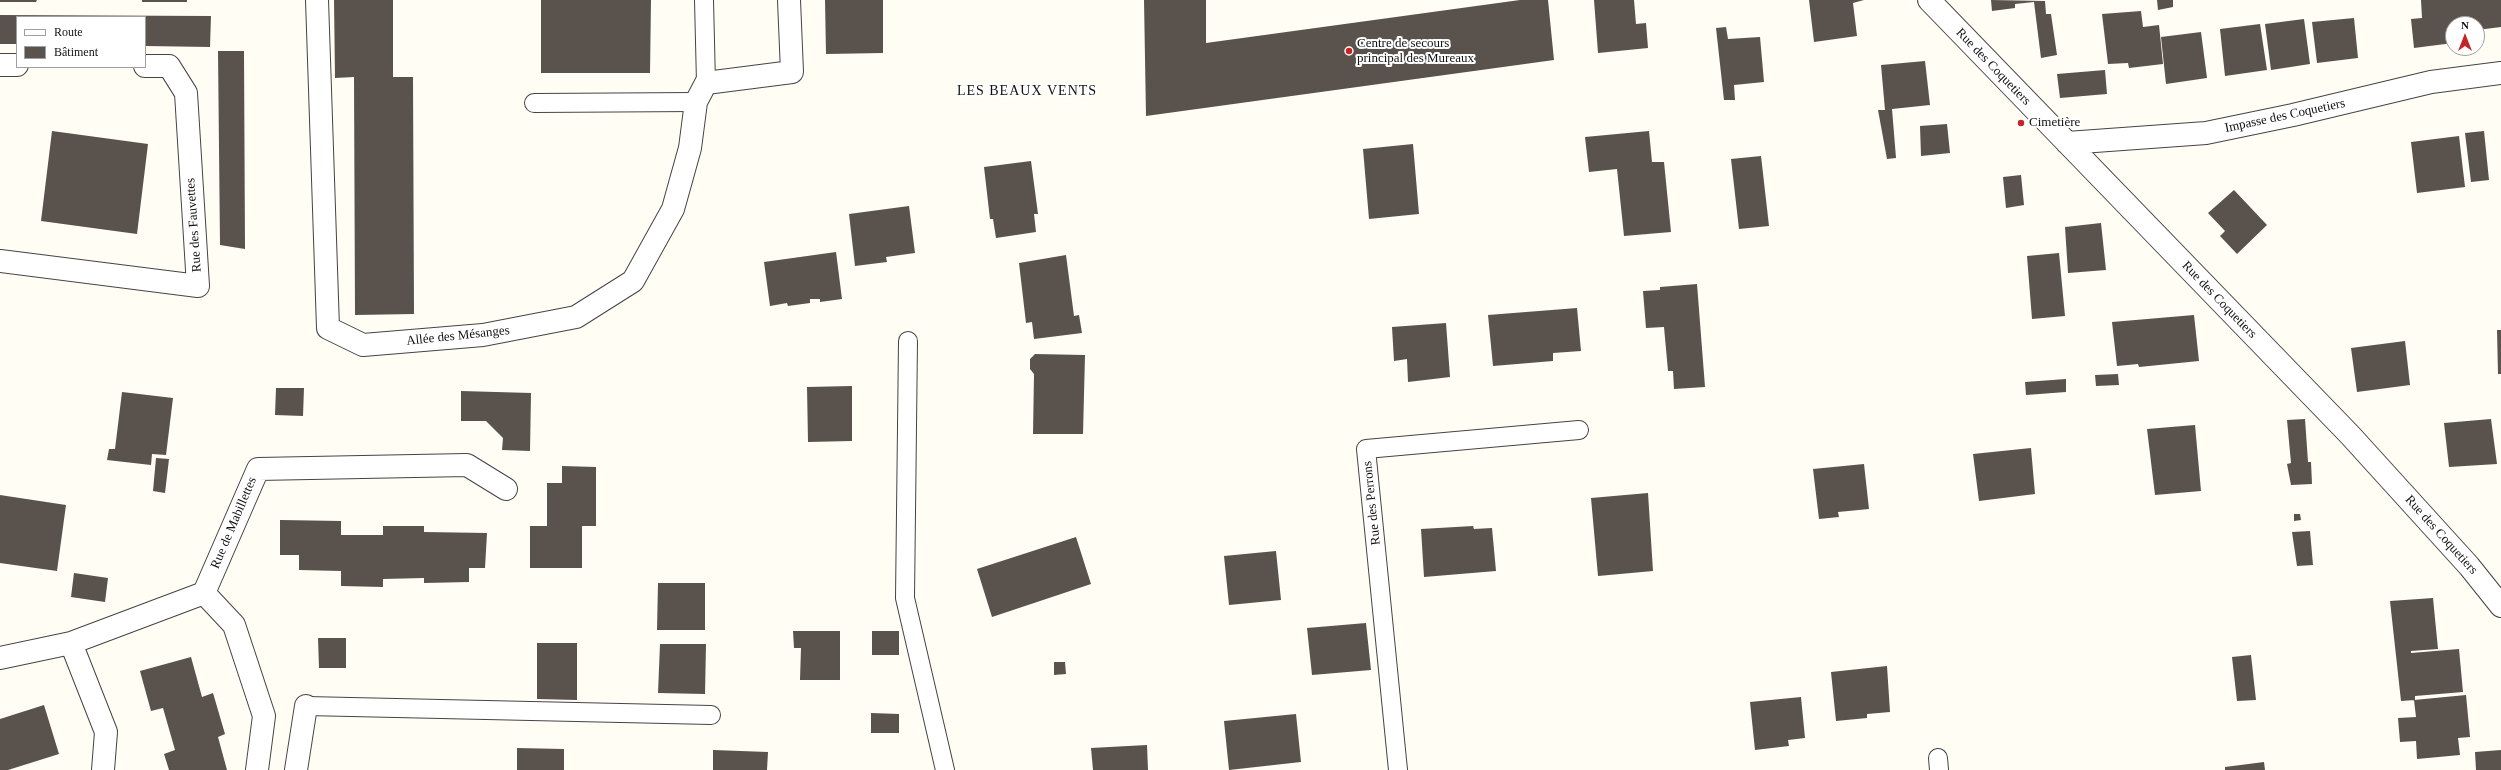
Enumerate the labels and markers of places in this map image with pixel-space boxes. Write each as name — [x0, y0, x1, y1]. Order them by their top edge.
place label: Centre de secours principal des Mureaux — [1357, 36, 1474, 67]
marker: Centre de secours principal des Mureaux — [1344, 46, 1354, 56]
place label: Cimetière — [2029, 115, 2080, 131]
marker: Cimetière — [2016, 118, 2026, 128]

